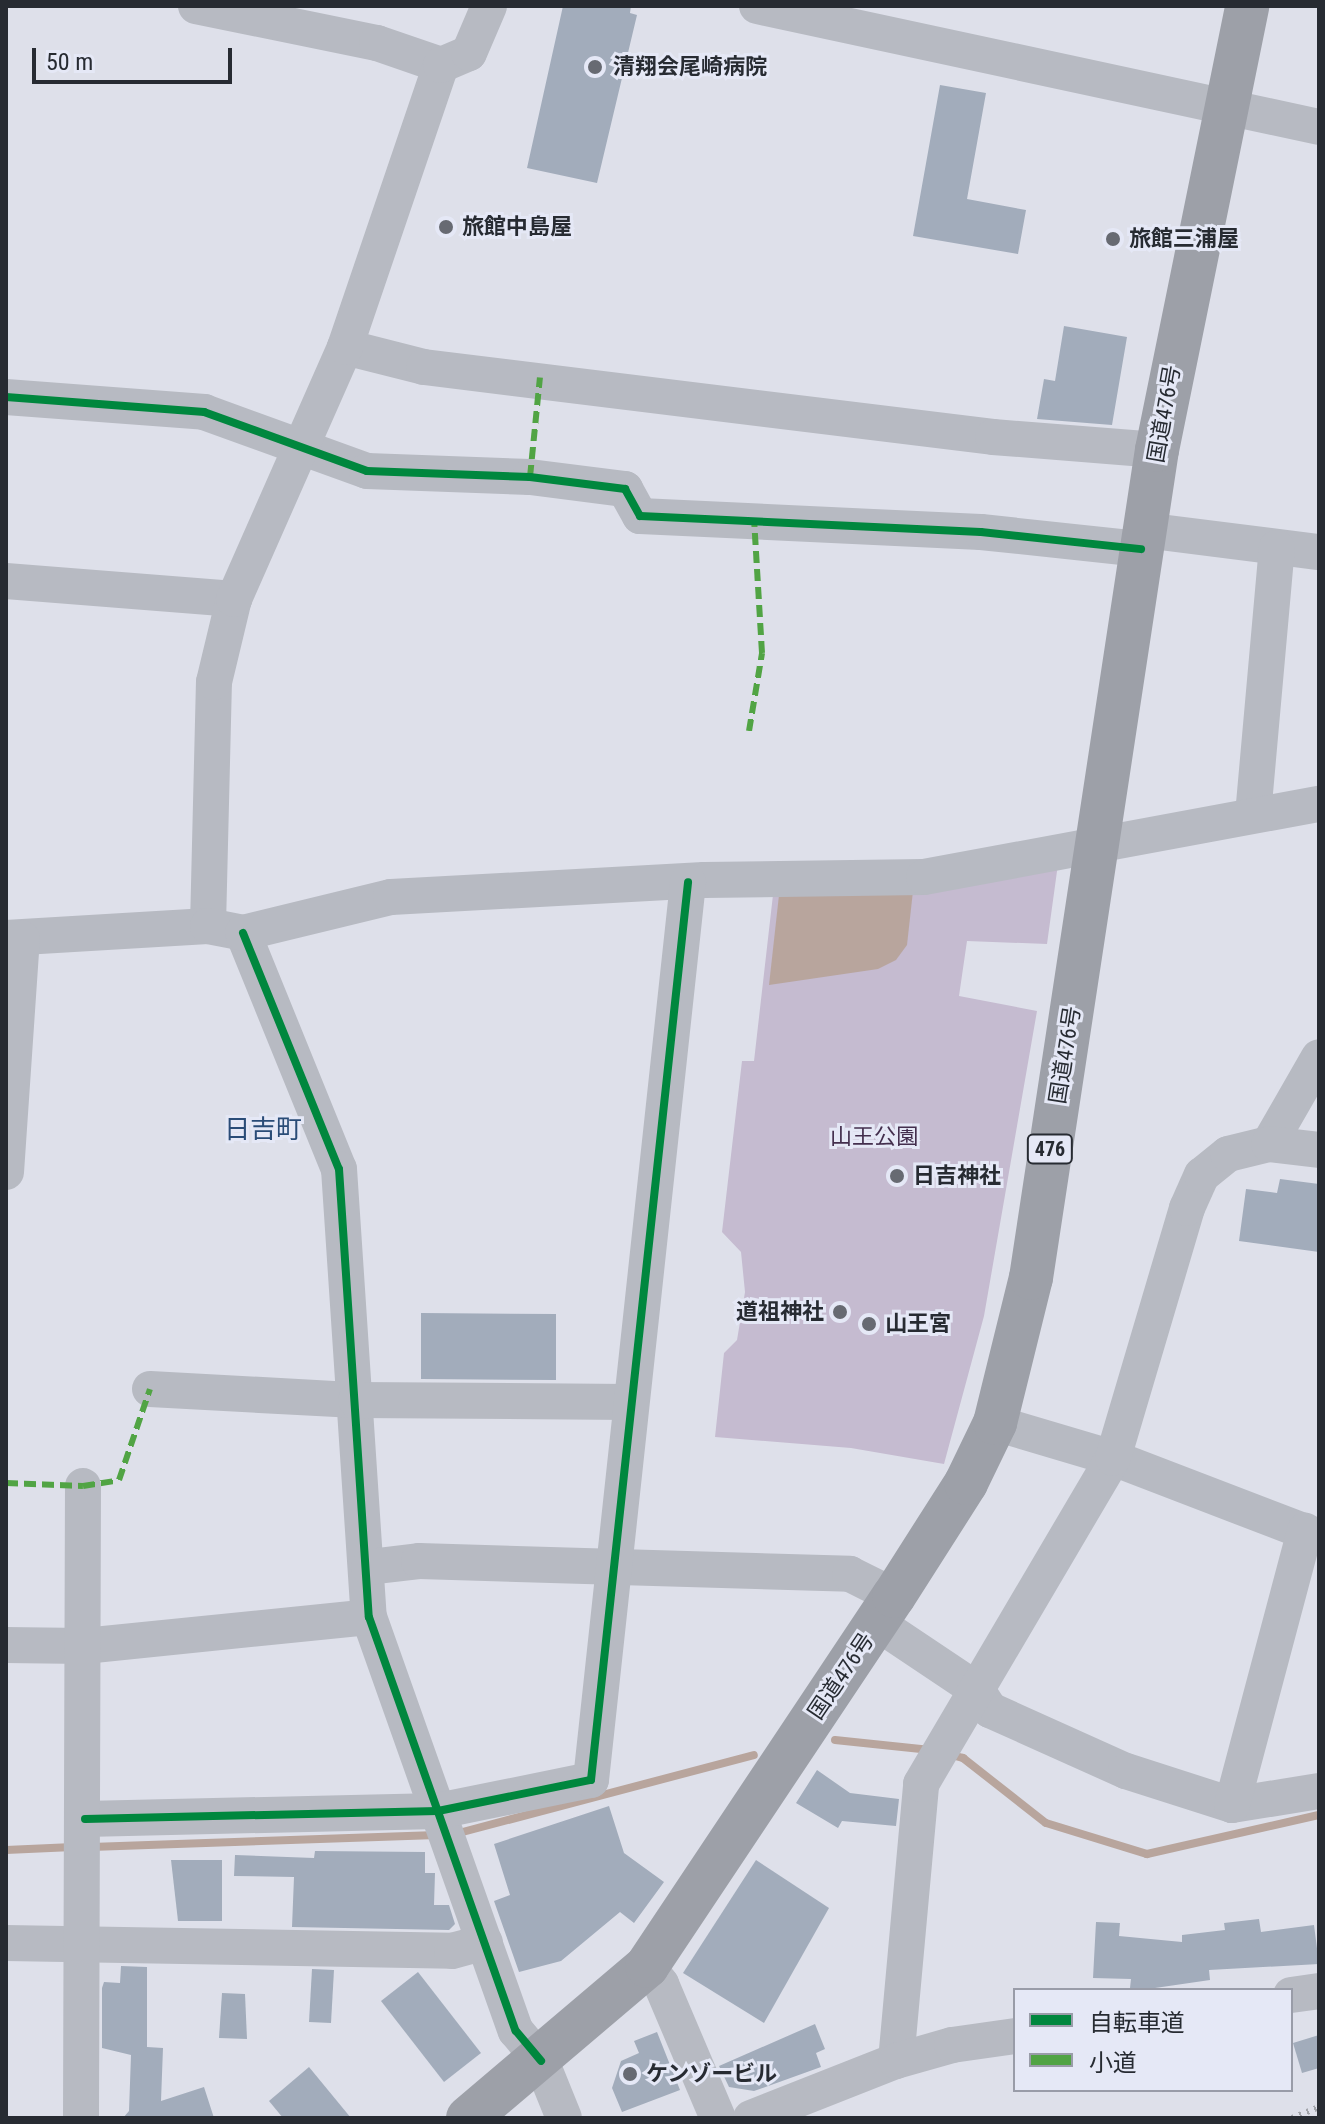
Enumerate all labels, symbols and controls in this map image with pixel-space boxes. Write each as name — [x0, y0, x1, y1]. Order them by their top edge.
scale bar — [36, 32, 236, 82]
text: 50 m — [46, 48, 93, 76]
place label: 清翔会尾崎病院 — [613, 54, 767, 80]
marker: 清翔会尾崎病院 — [584, 56, 606, 78]
place label: 旅館中島屋 — [462, 214, 572, 240]
marker: 旅館中島屋 — [437, 218, 455, 236]
place label: 旅館三浦屋 — [1129, 226, 1239, 252]
marker: 旅館三浦屋 — [1104, 230, 1122, 248]
street label: 国道476号 — [1142, 363, 1186, 465]
street label: 国道476号 — [1044, 1004, 1086, 1106]
district label: 日吉町 — [224, 1114, 302, 1146]
park label: 山王公園 — [830, 1124, 918, 1150]
road number: 476 — [1026, 1133, 1074, 1165]
place label: 日吉神社 — [913, 1163, 1001, 1189]
marker: 日吉神社 — [888, 1167, 906, 1185]
place label: 道祖神社 — [736, 1299, 824, 1325]
marker: 道祖神社 — [831, 1303, 849, 1321]
place label: 山王宮 — [885, 1311, 951, 1337]
marker: 山王宮 — [860, 1315, 878, 1333]
street label: 国道476号 — [802, 1628, 880, 1724]
legend — [1013, 1988, 1293, 2092]
text: 自転車道 — [1089, 2009, 1185, 2037]
text: 小道 — [1089, 2049, 1137, 2077]
place label: ケンゾービル — [646, 2061, 778, 2087]
marker: ケンゾービル — [621, 2065, 639, 2083]

